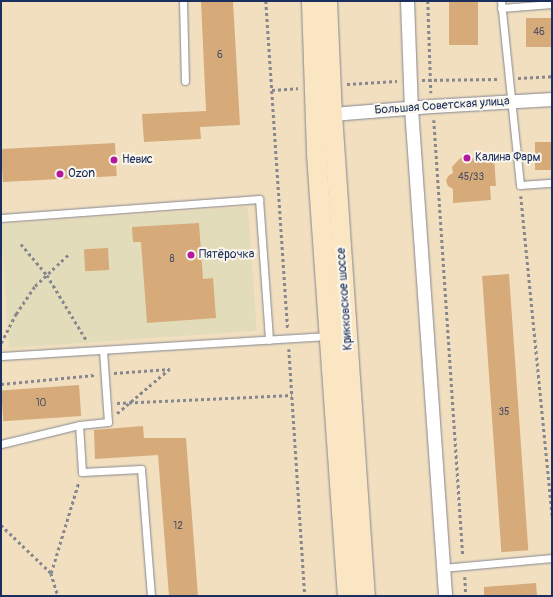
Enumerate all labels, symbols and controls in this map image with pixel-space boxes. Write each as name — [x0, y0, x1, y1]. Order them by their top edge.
house number: 46 — [533, 27, 545, 39]
house number: 6 — [217, 50, 223, 62]
street label: Большая Советская улица — [374, 94, 510, 118]
place label: Калина Фарм — [475, 151, 540, 165]
place label: Невис — [122, 153, 153, 167]
marker: Калина Фарм — [462, 153, 472, 163]
marker: Невис — [109, 155, 119, 165]
place label: Ozon — [68, 167, 95, 181]
marker: Ozon — [55, 169, 65, 179]
house number: 45/33 — [458, 172, 484, 184]
street label: Крикковское шоссе — [334, 247, 356, 351]
place label: Пятёрочка — [199, 248, 254, 262]
marker: Пятёрочка — [186, 250, 196, 260]
house number: 8 — [169, 254, 175, 266]
house number: 10 — [36, 398, 46, 410]
house number: 35 — [499, 407, 509, 419]
house number: 12 — [173, 521, 183, 533]

